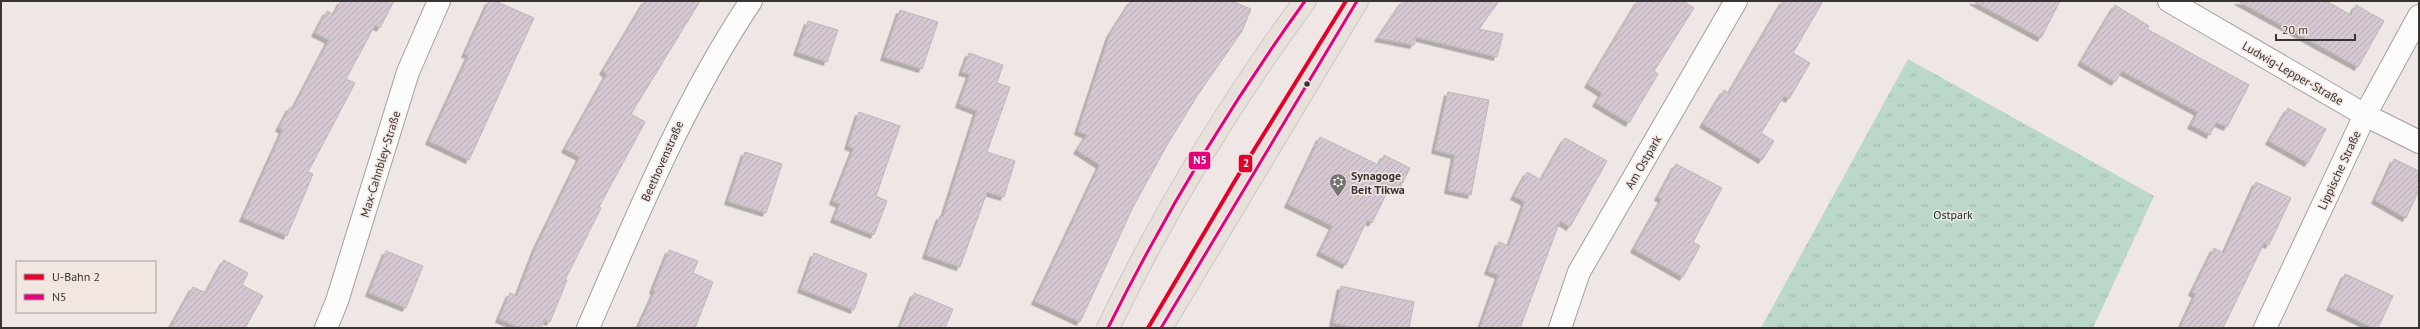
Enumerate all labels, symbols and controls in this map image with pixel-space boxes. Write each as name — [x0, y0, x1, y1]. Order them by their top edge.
scale bar — [2276, 16, 2355, 42]
text: 20 m — [2282, 22, 2308, 37]
street label: Ludwig-Lepper-Straße — [2240, 38, 2346, 108]
unlabelled marker — [1302, 79, 1312, 89]
street label: Max-Cahnbley-Straße — [357, 109, 403, 219]
street label: Beethovenstraße — [638, 118, 686, 204]
street label: Lippische Straße — [2314, 128, 2364, 212]
street label: Am Ostpark — [1622, 132, 1665, 192]
line badge: N5 — [1188, 151, 1211, 170]
text: N5 — [1193, 153, 1207, 167]
line badge: 2 — [1238, 154, 1253, 173]
text: 2 — [1243, 156, 1249, 170]
place label: Synagoge Beit Tikwa — [1351, 168, 1405, 197]
synagogue icon: Synagoge Beit Tikwa — [1328, 172, 1348, 197]
park label: Ostpark — [1933, 207, 1973, 222]
legend — [16, 261, 156, 313]
text: U-Bahn 2 — [52, 269, 100, 284]
text: N5 — [52, 289, 67, 304]

